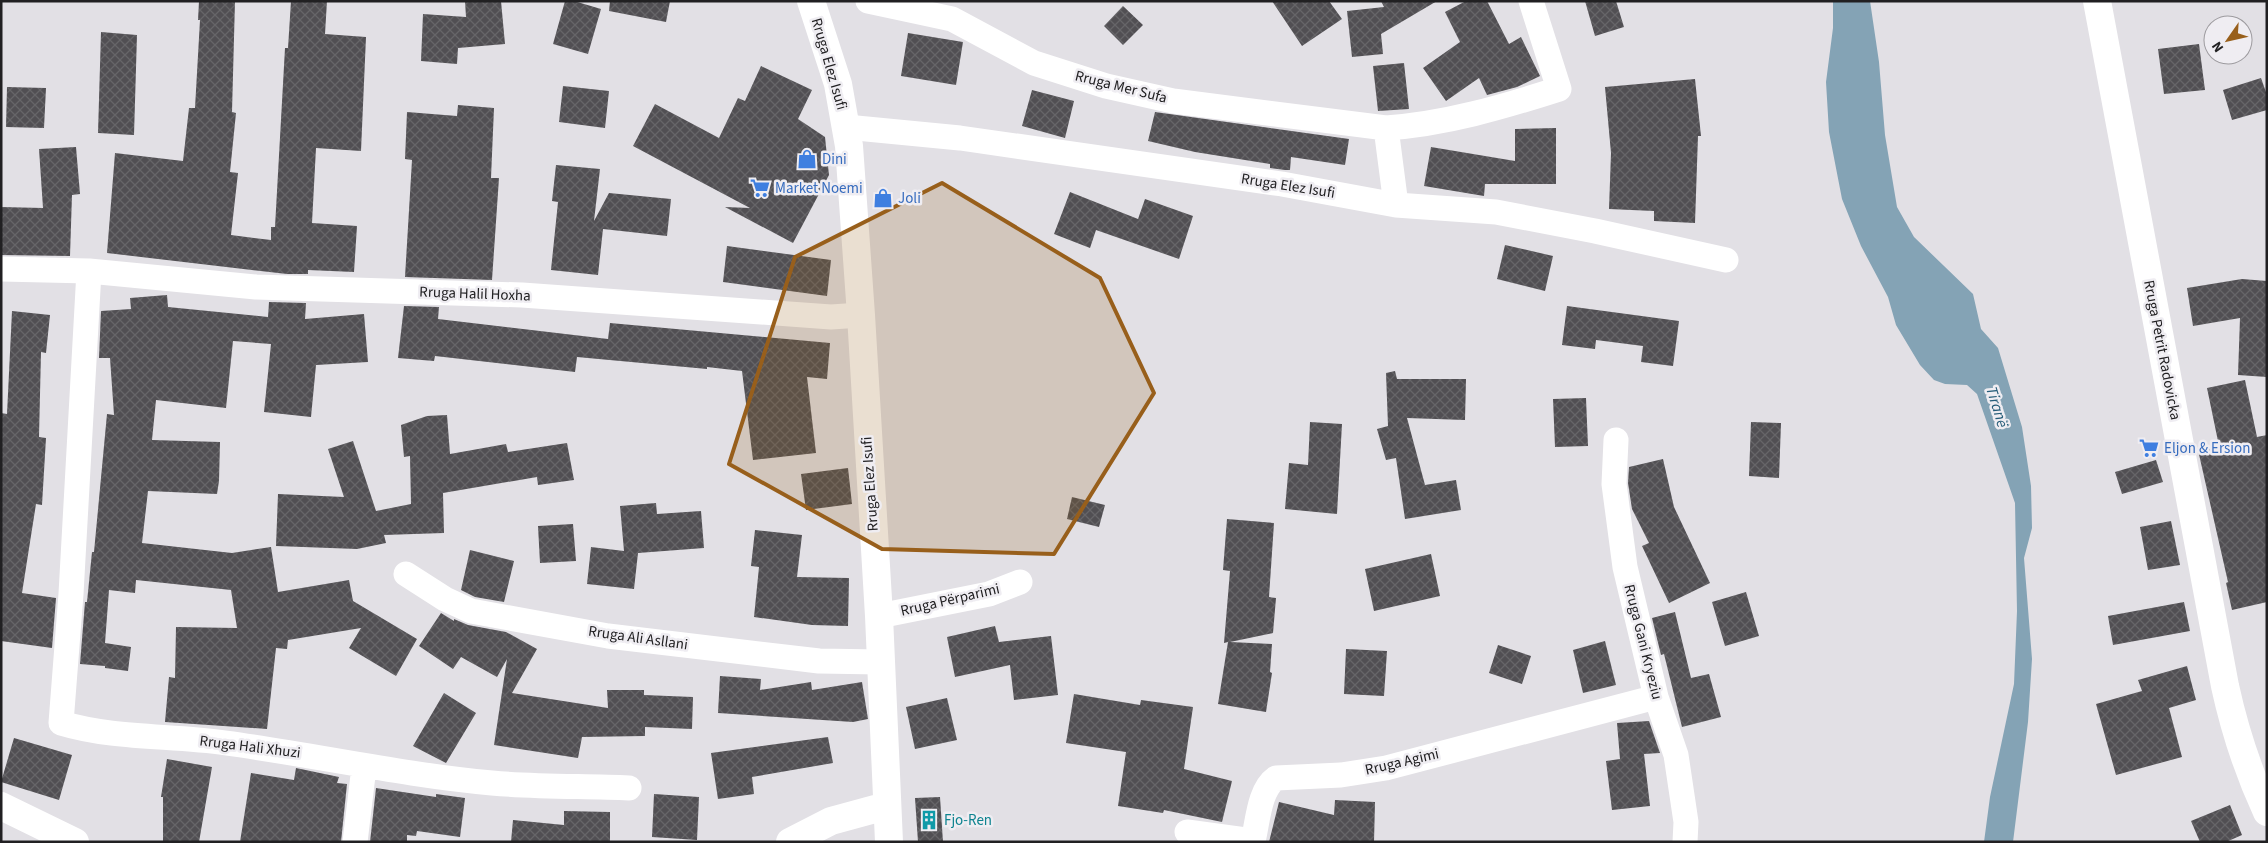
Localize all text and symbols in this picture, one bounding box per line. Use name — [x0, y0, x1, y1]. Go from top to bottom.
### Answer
north arrow — [2203, 15, 2253, 65]
street label: Rruga Elez Isufi — [806, 16, 852, 112]
text: N — [2207, 37, 2229, 56]
street label: Rruga Mer Sufa — [1073, 65, 1169, 109]
shop icon: Dini — [796, 148, 818, 170]
place label: Dini — [822, 149, 847, 170]
street label: Rruga Elez Isufi — [1240, 168, 1336, 204]
supermarket icon: Market Noemi — [749, 177, 771, 199]
place label: Market Noemi — [775, 178, 863, 199]
shop icon: Joli — [872, 187, 894, 209]
place label: Joli — [898, 188, 921, 209]
street label: Rruga Petrit Radovicka — [2138, 278, 2186, 422]
street label: Rruga Halil Hoxha — [419, 282, 531, 306]
water label: Tiranë — [1980, 384, 2014, 431]
street label: Rruga Elez Isufi — [856, 436, 884, 532]
supermarket icon: Eljon & Ersion — [2138, 437, 2160, 459]
place label: Eljon & Ersion — [2164, 438, 2250, 459]
street label: Rruga Përparimi — [898, 578, 1002, 622]
street label: Rruga Gani Kryeziu — [1618, 582, 1668, 702]
street label: Rruga Ali Asllani — [587, 621, 689, 655]
street label: Rruga Hali Xhuzi — [198, 730, 302, 764]
street label: Rruga Agimi — [1363, 743, 1441, 781]
building icon: Fjo-Ren — [918, 809, 940, 831]
place label: Fjo-Ren — [944, 810, 992, 831]

